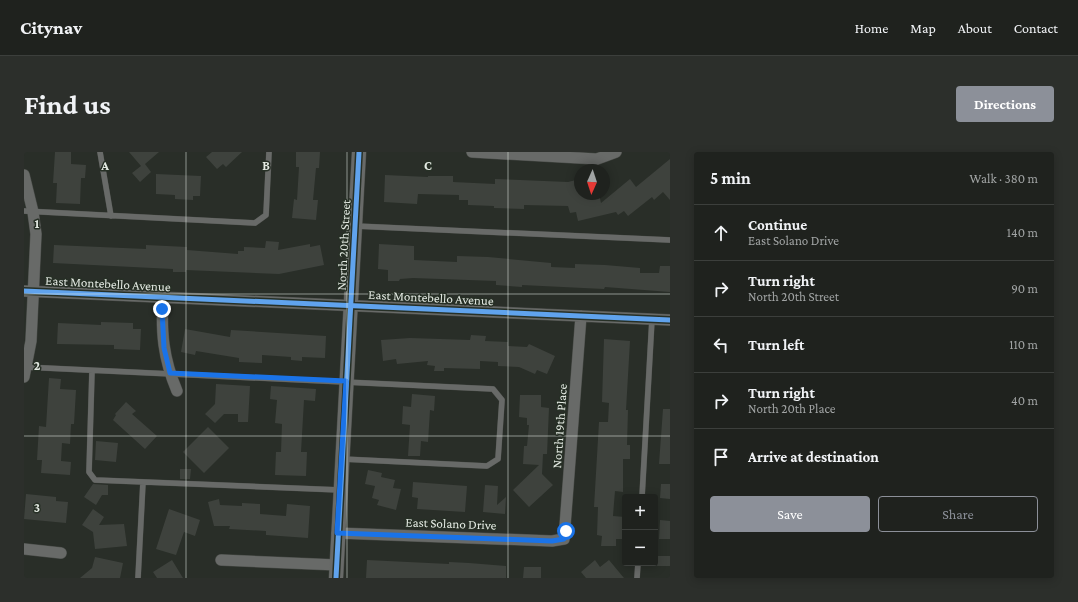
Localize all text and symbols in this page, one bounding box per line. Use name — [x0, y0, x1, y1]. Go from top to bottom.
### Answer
text: Citynav — [20, 17, 82, 38]
text: Home — [855, 20, 888, 36]
text: Map — [910, 20, 936, 36]
text: About — [958, 20, 992, 36]
text: Contact — [1014, 20, 1058, 36]
button: Directions — [956, 86, 1054, 122]
text: Find us — [24, 89, 111, 120]
text: A — [100, 158, 109, 173]
text: B — [262, 158, 270, 173]
text: C — [424, 158, 432, 173]
north arrow — [574, 164, 610, 200]
text: 5 min — [710, 169, 751, 188]
text: Walk · 380 m — [970, 171, 1038, 186]
street label: North 20th Street — [334, 199, 353, 291]
text: 1 — [35, 216, 40, 231]
text: Continue — [748, 217, 807, 233]
icon: ahead — [710, 222, 732, 244]
text: 140 m — [1007, 225, 1038, 240]
text: East Solano Drive — [748, 233, 839, 248]
street label: East Montebello Avenue — [45, 273, 171, 294]
text: Turn right — [748, 273, 815, 289]
icon: right — [710, 278, 732, 300]
text: 90 m — [1011, 281, 1038, 296]
street label: East Montebello Avenue — [368, 287, 494, 308]
text: North 20th Street — [748, 289, 839, 304]
route end — [153, 300, 171, 318]
icon: left — [710, 334, 732, 356]
text: Turn left — [748, 337, 804, 353]
text: 110 m — [1009, 337, 1038, 352]
text: 2 — [34, 358, 41, 373]
street label: North 19th Place — [549, 383, 570, 469]
text: Turn right — [748, 385, 815, 401]
icon: right — [710, 390, 732, 412]
text: 40 m — [1011, 393, 1038, 408]
text: North 20th Place — [748, 401, 836, 416]
icon: arrive — [710, 446, 732, 468]
text: Arrive at destination — [748, 449, 879, 465]
map controls — [622, 494, 658, 566]
button: + — [622, 494, 658, 530]
button: Save — [710, 496, 870, 532]
button: Share — [878, 496, 1038, 532]
text: 3 — [34, 500, 40, 515]
street label: East Solano Drive — [405, 514, 497, 533]
route start — [557, 522, 575, 540]
button: − — [622, 530, 658, 566]

